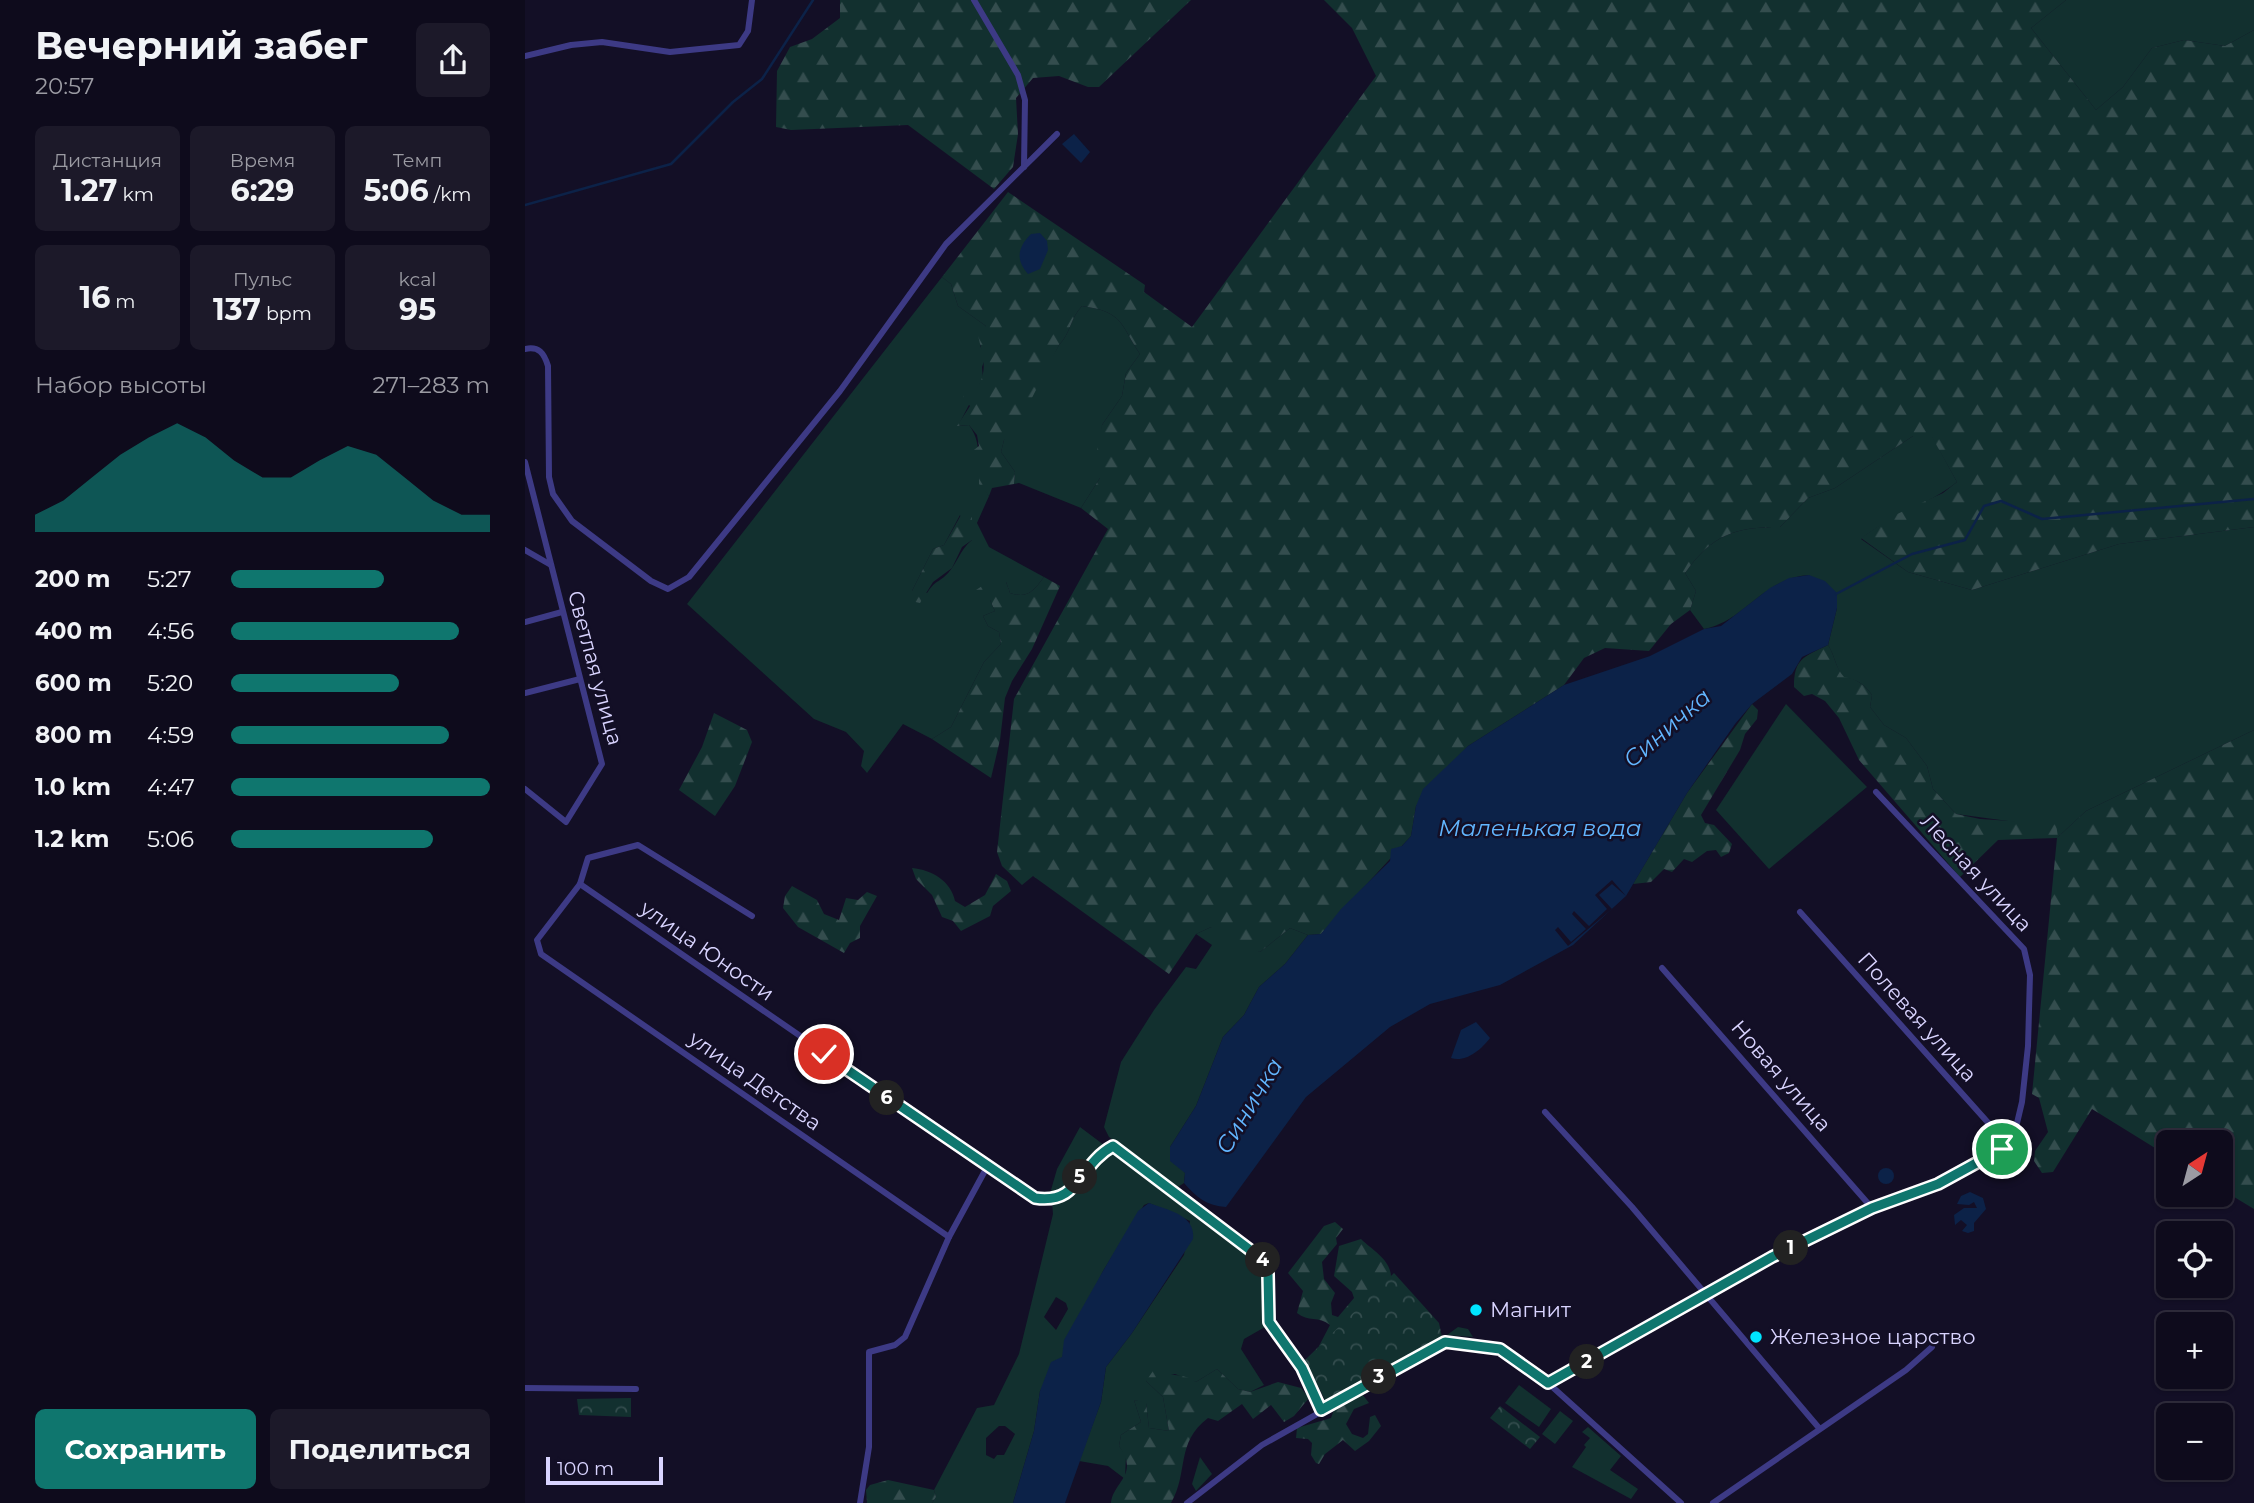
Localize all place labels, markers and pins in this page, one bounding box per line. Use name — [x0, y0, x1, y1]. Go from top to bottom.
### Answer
pin — [794, 1024, 854, 1084]
pin: 6 — [869, 1080, 905, 1116]
pin — [1972, 1119, 2032, 1179]
pin: 5 — [1063, 1160, 1097, 1194]
pin: 1 — [1773, 1230, 1809, 1266]
pin: 4 — [1245, 1242, 1281, 1278]
place label: Магнит — [1490, 1297, 1571, 1322]
marker: Магнит — [1468, 1302, 1484, 1318]
place label: Железное царство — [1770, 1324, 1976, 1349]
marker: Железное царство — [1748, 1329, 1764, 1345]
pin: 2 — [1569, 1344, 1605, 1380]
pin: 3 — [1361, 1360, 1397, 1394]

